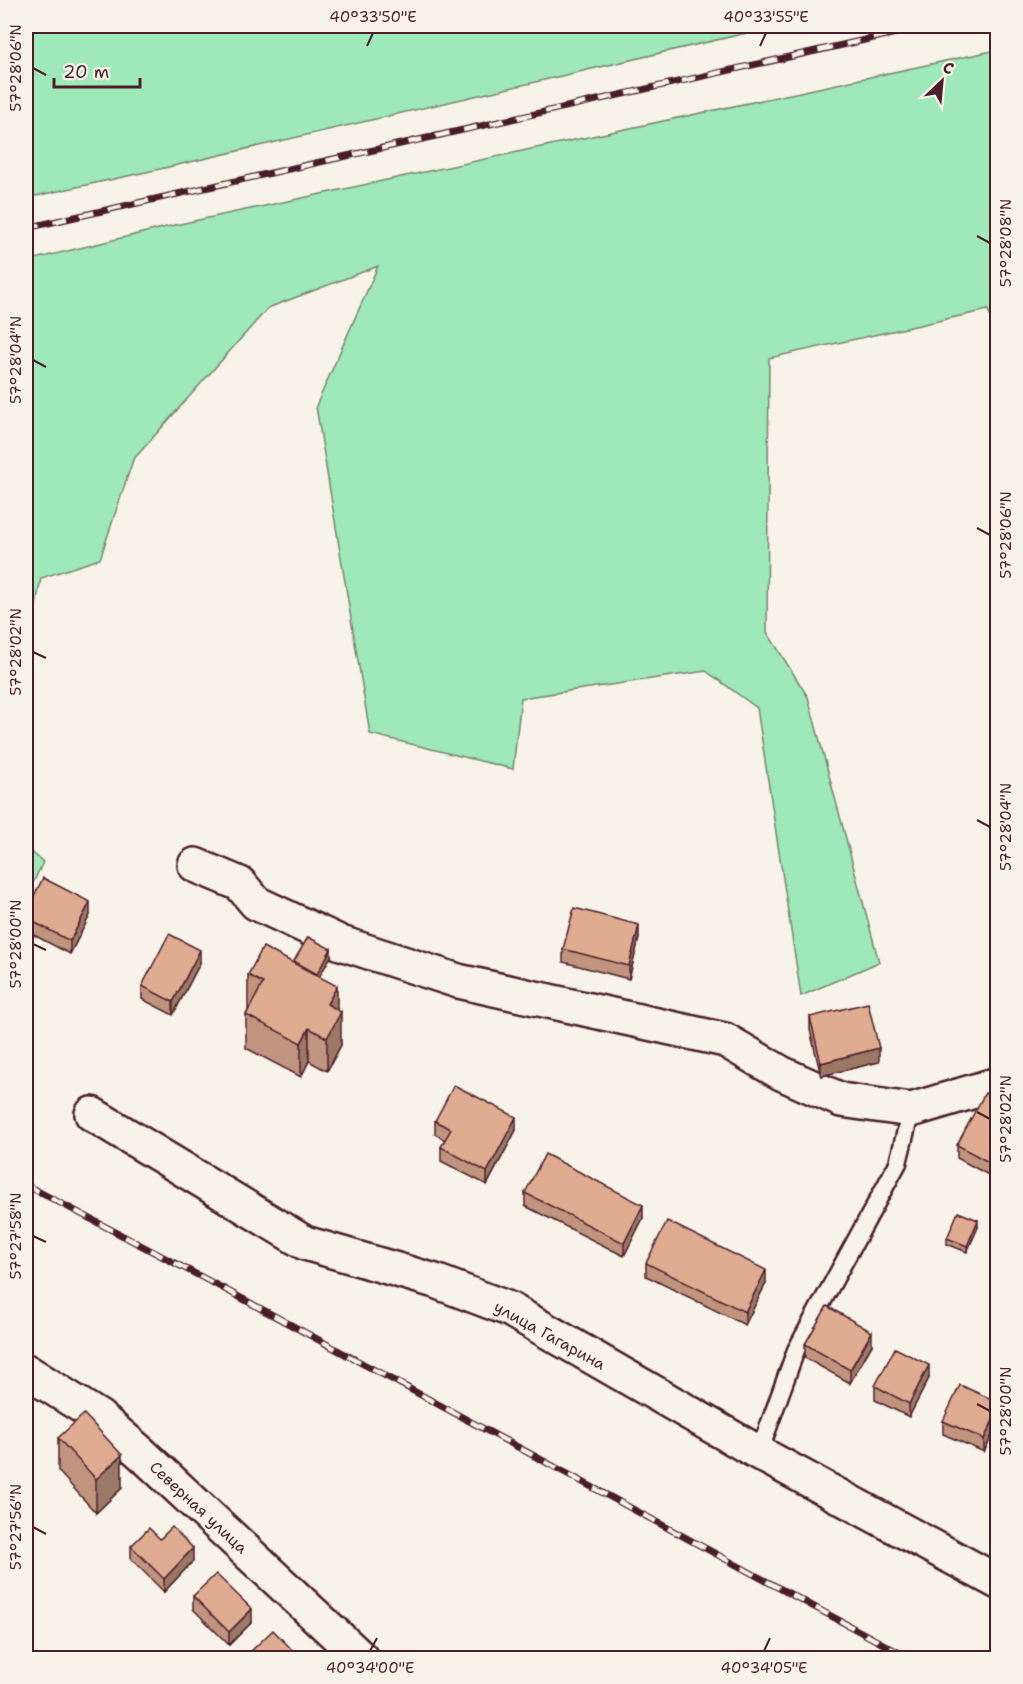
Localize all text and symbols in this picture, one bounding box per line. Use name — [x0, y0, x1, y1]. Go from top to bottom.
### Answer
text: 40°33'50"E — [329, 7, 417, 27]
text: 40°33'55"E — [723, 7, 809, 27]
text: 57°28'06"N — [6, 24, 26, 112]
scale bar — [54, 51, 140, 89]
north arrow — [912, 51, 972, 111]
text: С — [939, 56, 958, 80]
text: 20 m — [63, 60, 109, 84]
text: 57°28'08"N — [996, 199, 1016, 287]
text: 57°28'04"N — [6, 316, 26, 404]
text: 57°28'06"N — [996, 491, 1016, 579]
text: 57°28'02"N — [6, 608, 26, 696]
text: 57°28'04"N — [996, 783, 1016, 871]
text: 57°28'00"N — [6, 900, 26, 988]
text: 57°28'02"N — [996, 1075, 1016, 1163]
text: 57°27'58"N — [6, 1193, 26, 1279]
street label: улица Гагарина — [490, 1296, 609, 1375]
text: 57°28'00"N — [996, 1367, 1016, 1455]
street label: Северная улица — [145, 1456, 252, 1558]
text: 57°27'56"N — [6, 1484, 26, 1570]
text: 40°34'00"E — [326, 1658, 414, 1678]
text: 40°34'05"E — [721, 1658, 808, 1678]

